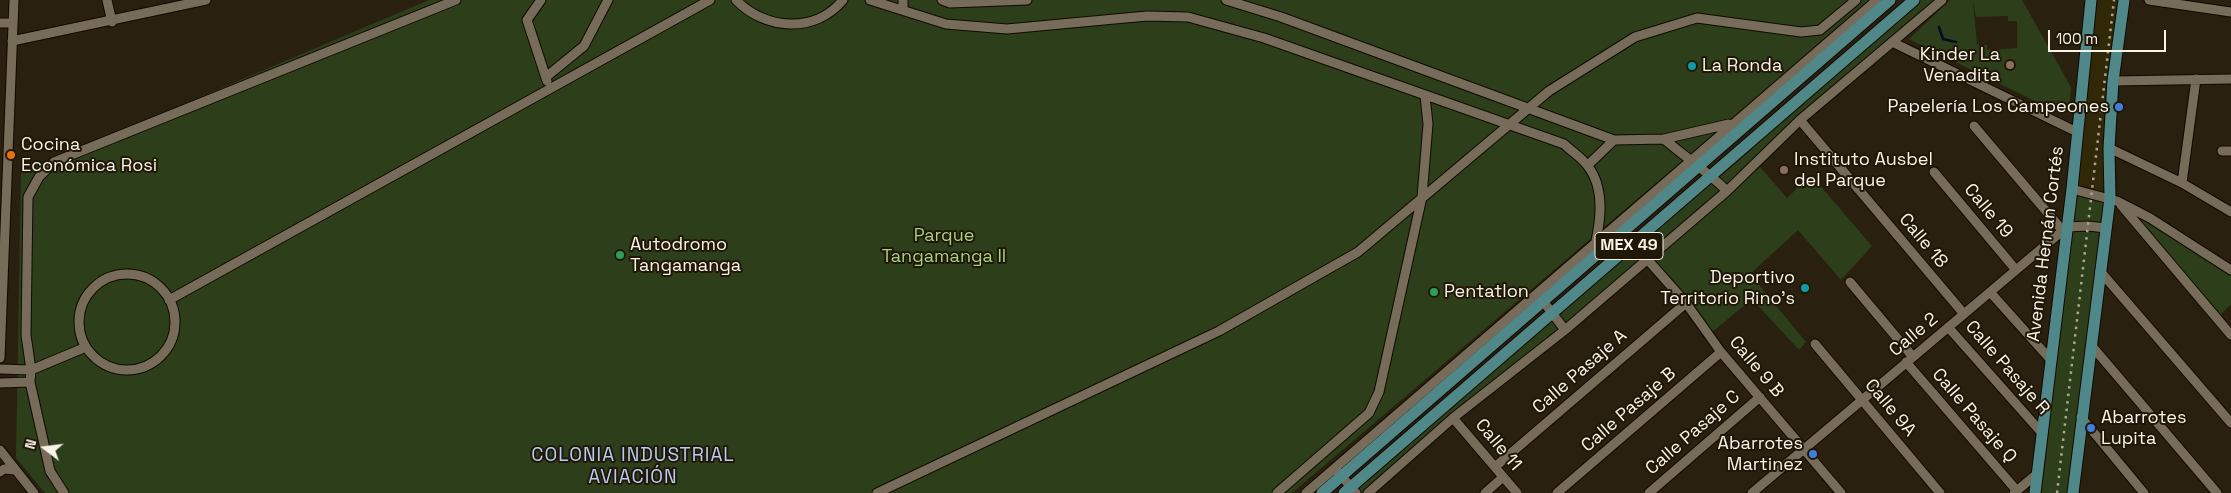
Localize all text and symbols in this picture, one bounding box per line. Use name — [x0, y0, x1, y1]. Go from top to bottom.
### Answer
scale bar — [2051, 20, 2168, 52]
text: 100 m — [2056, 29, 2098, 48]
place label: Kinder La Venadita — [1920, 44, 2000, 86]
place label: La Ronda — [1702, 55, 1782, 77]
marker: Kinder La Venadita — [2004, 59, 2016, 71]
marker: La Ronda — [1686, 60, 1698, 72]
place label: Papelería Los Campeones — [1888, 96, 2109, 118]
marker: Papelería Los Campeones — [2113, 101, 2125, 113]
place label: Cocina Económica Rosi — [21, 134, 157, 176]
street label: Avenida Hernán Cortés — [2023, 145, 2069, 343]
marker: Cocina Económica Rosi — [5, 149, 17, 161]
place label: Instituto Ausbel del Parque — [1794, 149, 1933, 192]
marker: Instituto Ausbel del Parque — [1778, 164, 1790, 176]
street label: Calle 19 — [1959, 179, 2017, 243]
street label: Calle 18 — [1894, 209, 1952, 273]
park label: Parque Tangamanga II — [882, 225, 1006, 268]
road number: MEX 49 — [1595, 232, 1663, 260]
place label: Autodromo Tangamanga — [630, 234, 741, 276]
marker: Autodromo Tangamanga — [614, 249, 626, 261]
place label: Deportivo Territorio Rino's — [1660, 267, 1795, 310]
place label: Pentatlon — [1444, 281, 1529, 303]
marker: Deportivo Territorio Rino's — [1799, 282, 1811, 294]
marker: Pentatlon — [1428, 286, 1440, 298]
street label: Calle 2 — [1885, 308, 1943, 362]
street label: Calle Pasaje R — [1960, 316, 2054, 420]
street label: Calle Pasaje A — [1528, 325, 1632, 419]
street label: Calle 9 B — [1724, 332, 1788, 402]
street label: Calle Pasaje B — [1577, 363, 1681, 457]
street label: Calle Pasaje Q — [1927, 364, 2021, 468]
street label: Calle 9A — [1860, 375, 1920, 441]
street label: Calle Pasaje C — [1641, 386, 1745, 480]
place label: Abarrotes Lupita — [2101, 407, 2186, 449]
street label: Calle 11 — [1470, 415, 1526, 475]
marker: Abarrotes Lupita — [2085, 422, 2097, 434]
north arrow — [20, 423, 70, 473]
place label: Abarrotes Martinez — [1718, 433, 1803, 476]
text: N — [21, 437, 40, 451]
district label: COLONIA INDUSTRIAL AVIACIÓN — [529, 445, 737, 489]
marker: Abarrotes Martinez — [1807, 448, 1819, 460]

